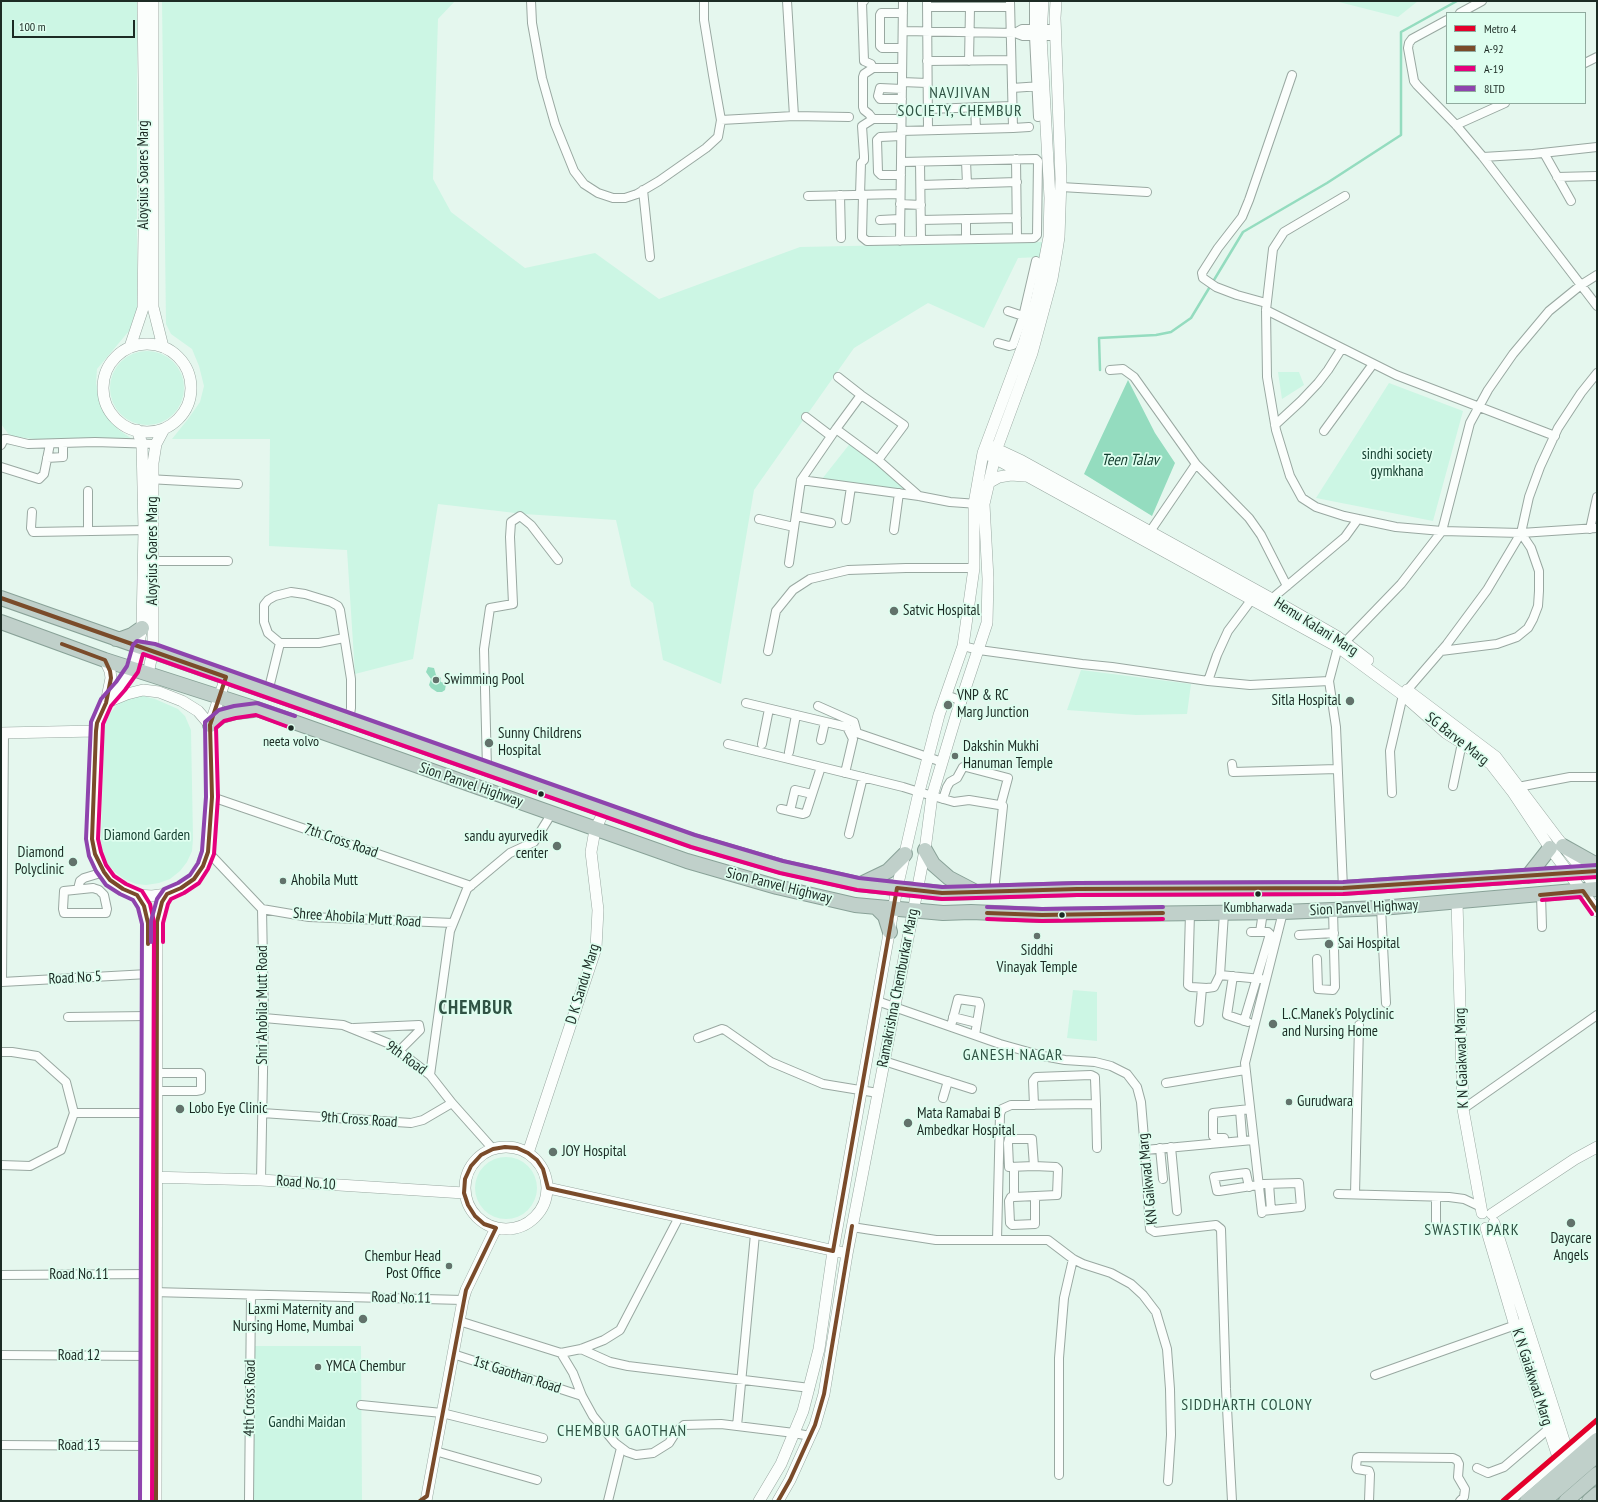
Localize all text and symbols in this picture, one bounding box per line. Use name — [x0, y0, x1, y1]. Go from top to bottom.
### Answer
scale bar — [14, 12, 137, 38]
legend — [1446, 12, 1586, 104]
text: 100 m — [19, 19, 46, 34]
text: Metro 4 — [1484, 21, 1516, 36]
text: A-92 — [1484, 41, 1504, 56]
text: A-19 — [1484, 61, 1504, 76]
text: 8LTD — [1484, 81, 1505, 96]
district label: NAVJIVAN SOCIETY, CHEMBUR — [897, 83, 1023, 121]
street label: Aloysius Soares Marg — [135, 120, 153, 230]
park label: sindhi society gymkhana — [1362, 446, 1432, 481]
water label: Teen Talav — [1101, 450, 1159, 470]
street label: Aloysius Soares Marg — [144, 496, 162, 606]
street label: Hemu Kalani Marg — [1271, 594, 1361, 660]
place label: Satvic Hospital — [903, 602, 980, 620]
marker: Satvic Hospital — [888, 605, 900, 617]
place label: Swimming Pool — [444, 671, 524, 689]
marker: Swimming Pool — [431, 675, 441, 685]
place label: VNP & RC Marg Junction — [957, 687, 1029, 722]
place label: Sitla Hospital — [1272, 692, 1341, 710]
marker: Sitla Hospital — [1344, 695, 1356, 707]
marker: VNP & RC Marg Junction — [942, 699, 954, 711]
street label: SG Barve Marg — [1422, 709, 1492, 769]
marker: neeta volvo — [286, 723, 296, 733]
place label: Sunny Childrens Hospital — [498, 725, 582, 760]
place label: neeta volvo — [263, 734, 319, 750]
marker: Sunny Childrens Hospital — [483, 737, 495, 749]
place label: Dakshin Mukhi Hanuman Temple — [963, 738, 1053, 773]
marker: Dakshin Mukhi Hanuman Temple — [950, 751, 960, 761]
street label: Sion Panvel Highway — [417, 759, 525, 811]
unlabelled marker — [536, 789, 546, 799]
street label: 7th Cross Road — [302, 820, 380, 862]
park label: Diamond Garden — [104, 827, 190, 845]
place label: sandu ayurvedik center — [464, 828, 548, 863]
marker: sandu ayurvedik center — [551, 840, 563, 852]
place label: Diamond Polyclinic — [15, 844, 64, 879]
marker: Diamond Polyclinic — [67, 856, 79, 868]
street label: Sion Panvel Highway — [724, 864, 834, 908]
place label: Ahobila Mutt — [291, 872, 358, 890]
marker: Ahobila Mutt — [278, 876, 288, 886]
marker: Kumbharwada — [1253, 889, 1263, 899]
street label: Sion Panvel Highway — [1309, 896, 1419, 920]
place label: Kumbharwada — [1224, 900, 1292, 916]
street label: Shree Ahobila Mutt Road — [292, 905, 422, 931]
street label: Ramakrishna Chemburkar Marg — [874, 907, 922, 1069]
unlabelled marker — [1057, 910, 1067, 920]
marker: Siddhi Vinayak Temple — [1032, 931, 1042, 941]
place label: Sai Hospital — [1338, 935, 1400, 953]
marker: Sai Hospital — [1323, 938, 1335, 950]
street label: D K Sandu Marg — [562, 942, 604, 1026]
place label: Siddhi Vinayak Temple — [997, 942, 1077, 977]
street label: Shri Ahobila Mutt Road — [254, 945, 272, 1065]
street label: Road No 5 — [48, 968, 102, 988]
district label: CHEMBUR — [438, 998, 514, 1020]
place label: L.C.Manek's Polyclinic and Nursing Home — [1282, 1006, 1394, 1041]
street label: K N Gaiakwad Marg — [1451, 1007, 1473, 1109]
marker: L.C.Manek's Polyclinic and Nursing Home — [1267, 1018, 1279, 1030]
street label: 9th Road — [382, 1037, 430, 1079]
district label: GANESH NAGAR — [963, 1045, 1063, 1065]
place label: Gurudwara — [1297, 1093, 1353, 1111]
marker: Gurudwara — [1284, 1097, 1294, 1107]
place label: Lobo Eye Clinic — [189, 1100, 267, 1118]
marker: Lobo Eye Clinic — [174, 1103, 186, 1115]
place label: Mata Ramabai B Ambedkar Hospital — [917, 1105, 1015, 1140]
street label: 9th Cross Road — [320, 1108, 398, 1132]
marker: Mata Ramabai B Ambedkar Hospital — [902, 1117, 914, 1129]
street label: KN Gaikwad Marg — [1134, 1132, 1162, 1226]
place label: JOY Hospital — [562, 1143, 626, 1161]
marker: JOY Hospital — [547, 1146, 559, 1158]
street label: Road No.10 — [276, 1172, 336, 1194]
marker: Daycare Angels — [1565, 1217, 1577, 1229]
district label: SWASTIK PARK — [1424, 1220, 1520, 1240]
place label: Daycare Angels — [1550, 1230, 1592, 1265]
place label: Chembur Head Post Office — [365, 1248, 441, 1283]
marker: Chembur Head Post Office — [444, 1261, 454, 1271]
street label: Road No.11 — [49, 1266, 109, 1284]
street label: Road No.11 — [371, 1288, 431, 1308]
place label: Laxmi Maternity and Nursing Home, Mumbai — [233, 1301, 354, 1336]
marker: Laxmi Maternity and Nursing Home, Mumbai — [357, 1313, 369, 1325]
street label: K N Gaiakwad Marg — [1508, 1326, 1556, 1428]
street label: Road 12 — [58, 1347, 100, 1365]
street label: 1st Gaothan Road — [471, 1352, 563, 1398]
place label: YMCA Chembur — [326, 1358, 406, 1376]
street label: 4th Cross Road — [240, 1359, 260, 1437]
marker: YMCA Chembur — [313, 1362, 323, 1372]
district label: SIDDHARTH COLONY — [1181, 1395, 1313, 1415]
park label: Gandhi Maidan — [268, 1414, 346, 1432]
district label: CHEMBUR GAOTHAN — [557, 1421, 687, 1441]
street label: Road 13 — [58, 1437, 100, 1455]

